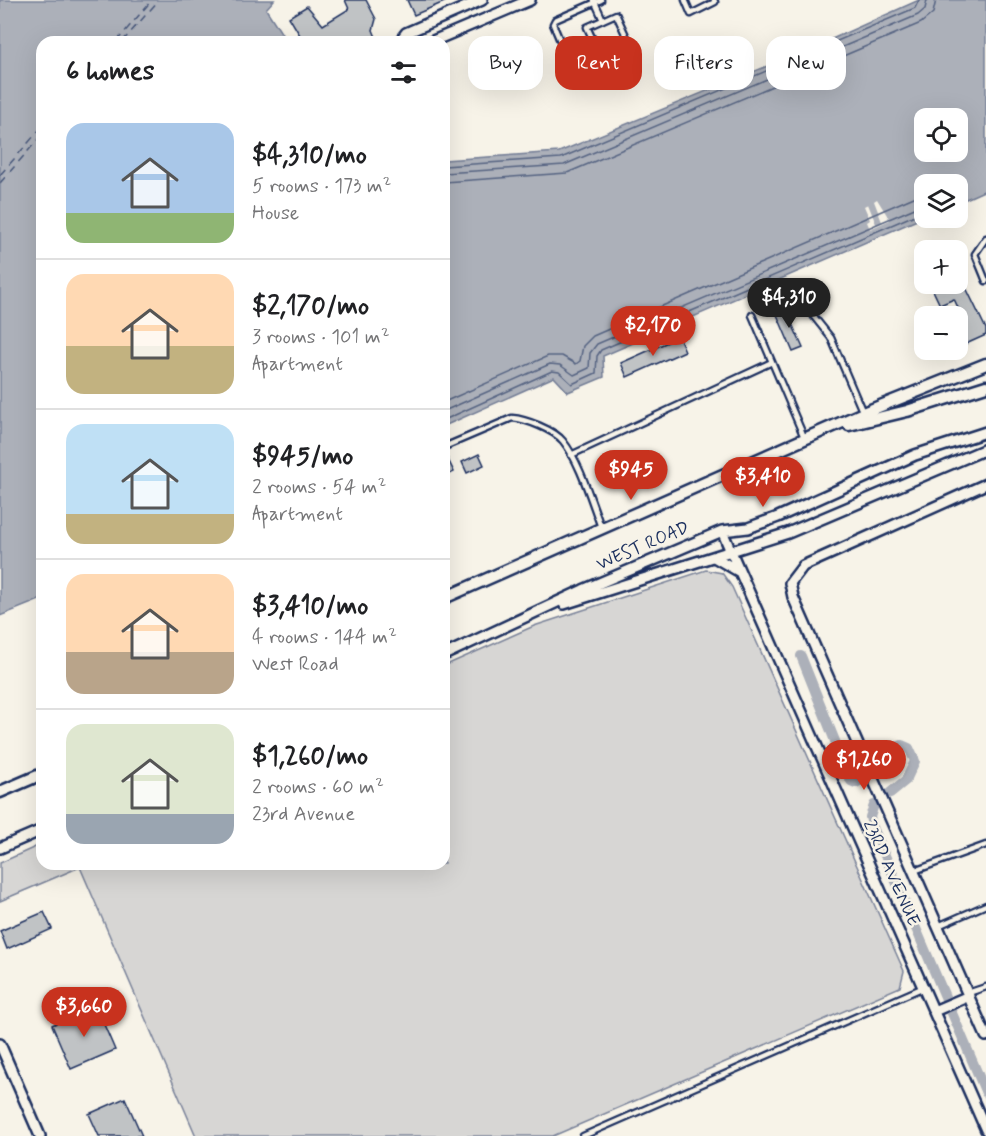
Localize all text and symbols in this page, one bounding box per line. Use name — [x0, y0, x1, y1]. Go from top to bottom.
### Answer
chip: Buy — [468, 36, 543, 90]
chip: Rent — [555, 36, 642, 90]
chip: Filters — [654, 36, 754, 90]
chip: New — [766, 36, 846, 90]
text: 6 homes — [66, 55, 154, 89]
icon: filters — [387, 56, 420, 89]
map controls — [914, 108, 968, 360]
button: locate — [914, 108, 968, 162]
text: $4,310/mo — [252, 139, 367, 173]
icon: home — [114, 147, 186, 219]
text: 5 rooms · 173 m² — [252, 173, 391, 200]
button: layers — [914, 174, 968, 228]
text: House — [252, 200, 299, 227]
button: + — [914, 240, 968, 294]
pin: $4,310 — [740, 278, 838, 329]
text: $4,310 — [761, 284, 817, 311]
text: $2,170/mo — [252, 290, 369, 324]
icon: home — [114, 298, 186, 370]
pin: $2,170 — [604, 306, 702, 357]
button: − — [914, 306, 968, 360]
text: $2,170 — [625, 312, 681, 339]
text: 3 rooms · 101 m² — [252, 324, 390, 351]
text: Apartment — [252, 351, 343, 378]
text: $945/mo — [252, 440, 353, 474]
icon: home — [114, 448, 186, 520]
pin: $945 — [595, 450, 667, 501]
text: $945 — [609, 456, 653, 483]
pin: $3,410 — [714, 457, 812, 508]
text: $3,410 — [735, 463, 791, 490]
text: 2 rooms · 54 m² — [252, 474, 386, 501]
text: Apartment — [252, 501, 343, 528]
street label: WEST ROAD — [593, 516, 693, 576]
text: $3,410/mo — [252, 590, 368, 624]
icon: home — [114, 598, 186, 670]
text: 4 rooms · 144 m² — [252, 624, 397, 651]
text: West Road — [252, 651, 338, 678]
text: $1,260/mo — [252, 740, 368, 774]
pin: $1,260 — [815, 740, 913, 791]
text: $1,260 — [836, 746, 892, 773]
icon: home — [114, 748, 186, 820]
text: 2 rooms · 60 m² — [252, 774, 384, 801]
text: 23rd Avenue — [252, 801, 355, 828]
street label: 23RD AVENUE — [857, 816, 925, 930]
pin: $3,660 — [35, 987, 133, 1038]
text: $3,660 — [56, 993, 112, 1020]

